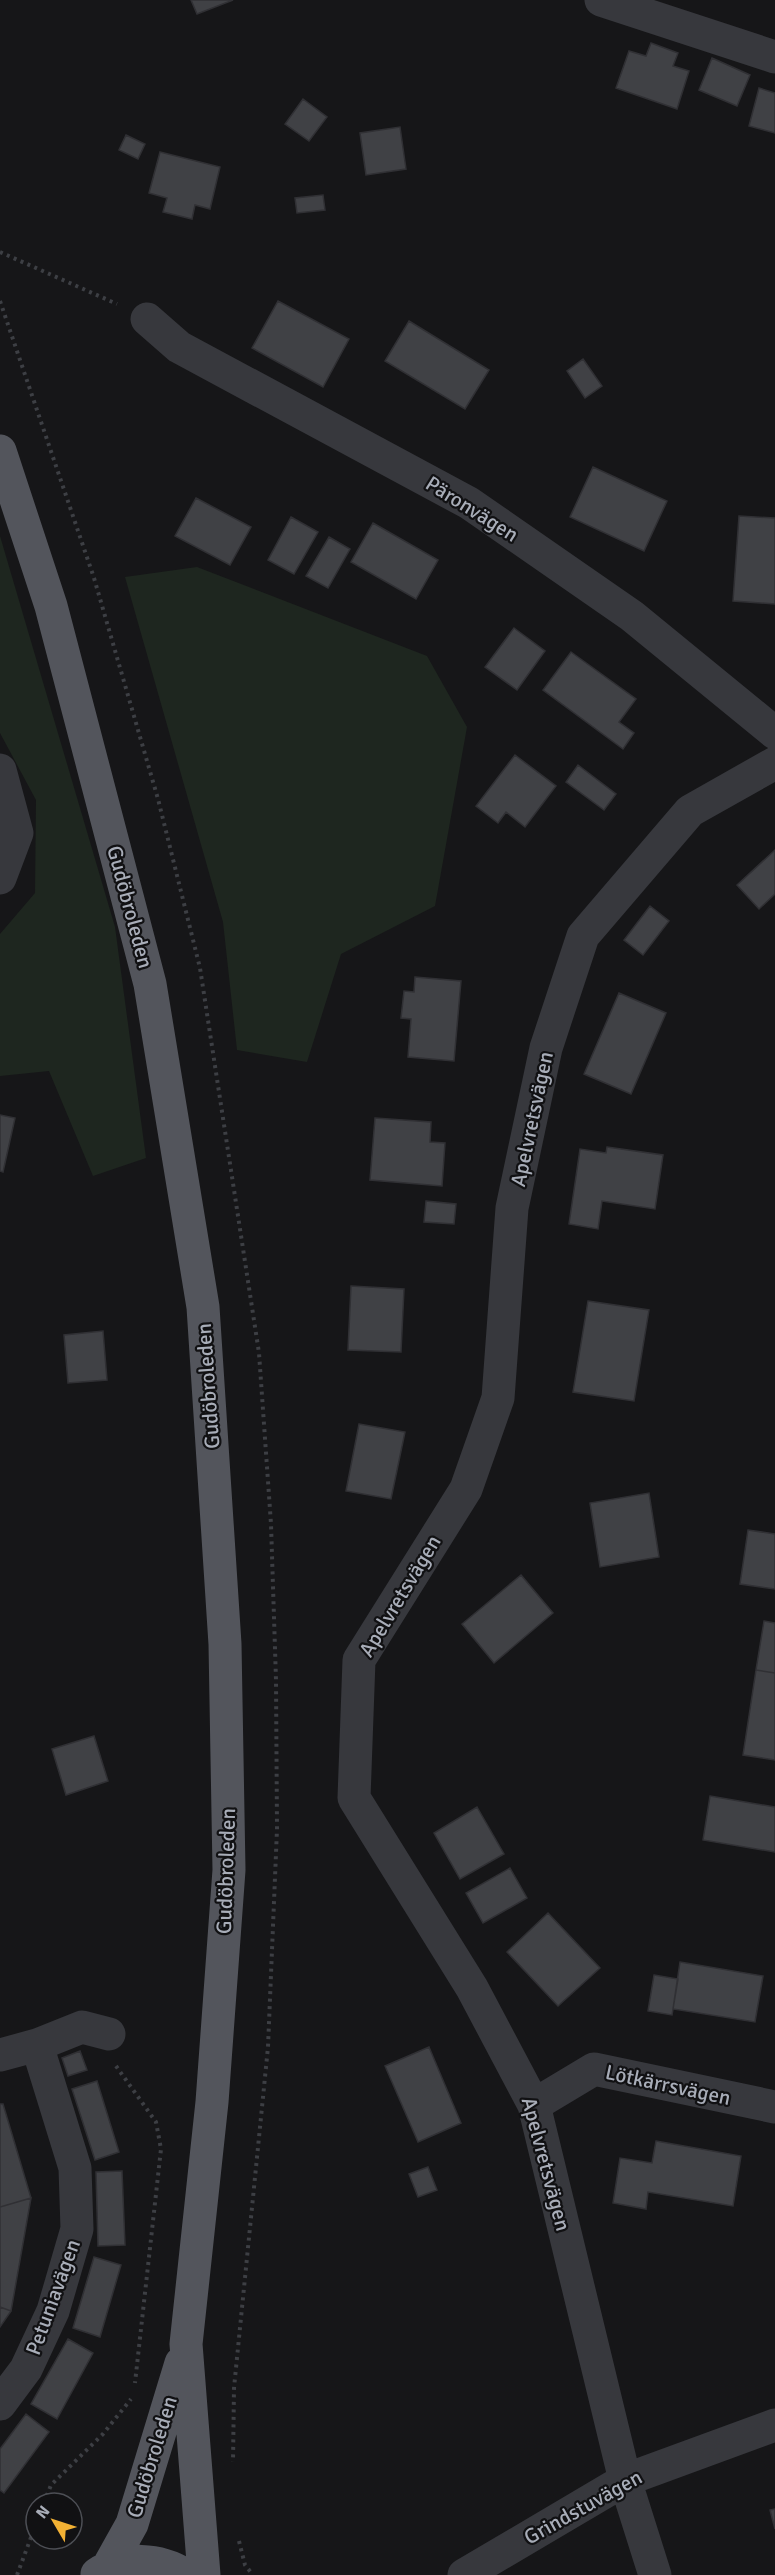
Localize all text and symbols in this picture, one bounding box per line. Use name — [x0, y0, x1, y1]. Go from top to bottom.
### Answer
street label: Päronvägen — [421, 470, 523, 548]
street label: Gudöbroleden — [101, 843, 159, 971]
street label: Apelvretsvägen — [505, 1049, 559, 1189]
street label: Gudöbroleden — [191, 1322, 225, 1450]
street label: Apelvretsvägen — [353, 1530, 447, 1662]
street label: Gudöbroleden — [211, 1808, 241, 1934]
street label: Lötkärrsvägen — [603, 2059, 733, 2111]
street label: Apelvretsvägen — [516, 2094, 576, 2234]
street label: Petuniavägen — [20, 2236, 86, 2358]
street label: Gudöbroleden — [121, 2393, 183, 2521]
street label: Grindstuvägen — [519, 2464, 647, 2550]
north arrow — [24, 2491, 84, 2551]
text: N — [32, 2502, 54, 2523]

